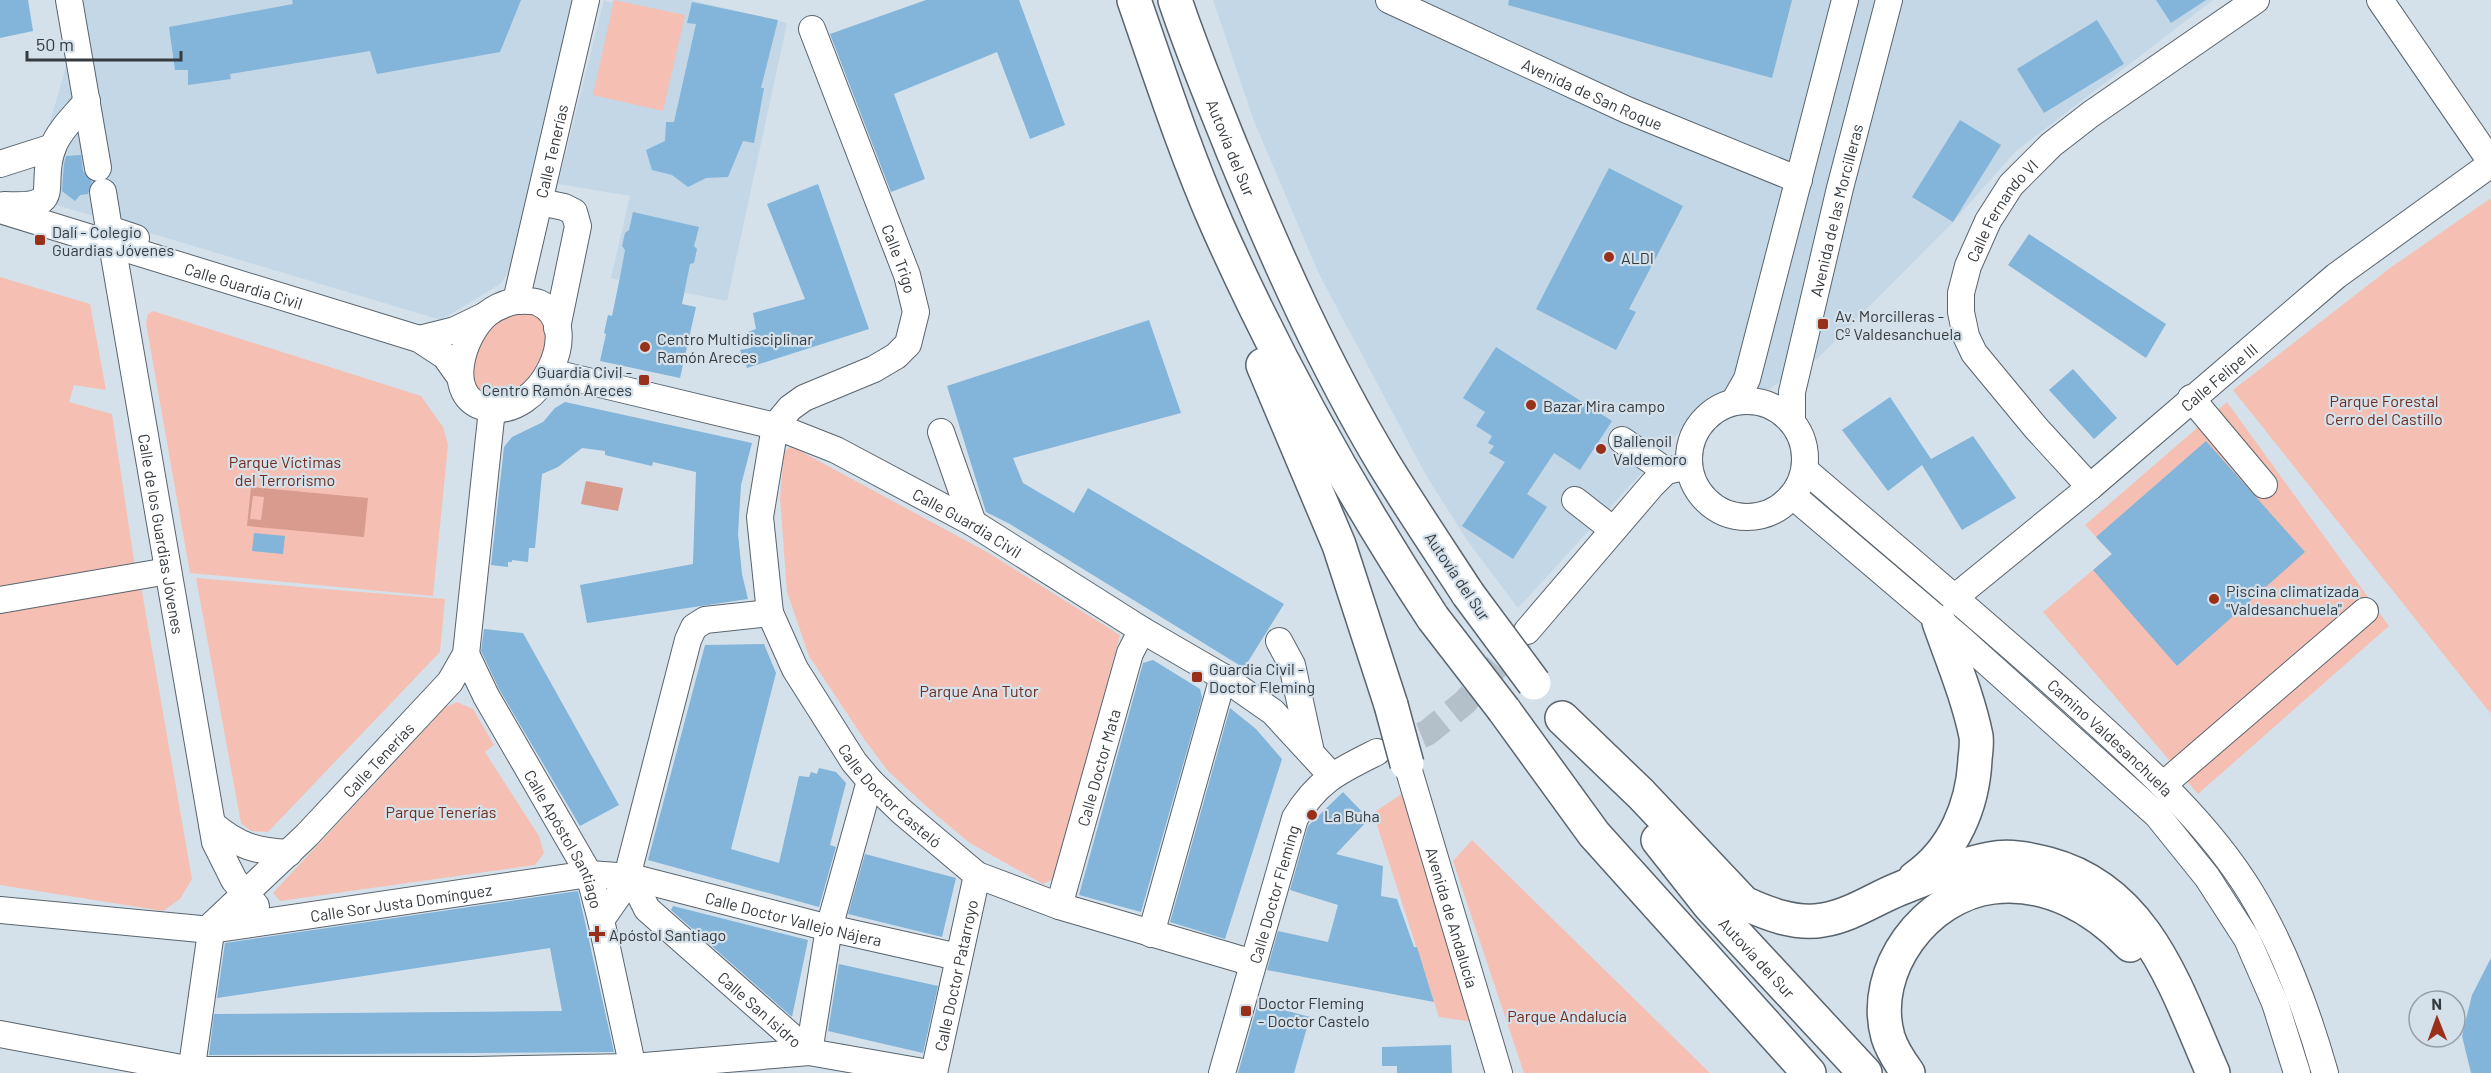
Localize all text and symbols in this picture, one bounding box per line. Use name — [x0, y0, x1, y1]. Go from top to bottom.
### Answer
scale bar — [27, 24, 182, 62]
text: 50 m — [36, 33, 74, 55]
street label: Avenida de San Roque — [1519, 53, 1666, 133]
street label: Autovía del Sur — [1203, 96, 1260, 199]
street label: Calle Tenerías — [531, 102, 571, 200]
street label: Avenida de las Morcilleras — [1805, 122, 1866, 298]
street label: Calle Fernando VI — [1962, 155, 2041, 265]
street label: Calle Trigo — [879, 221, 921, 295]
place label: Dalí - Colegio Guardias Jóvenes — [52, 222, 174, 259]
marker: Dalí - Colegio Guardias Jóvenes — [33, 233, 47, 247]
place label: ALDI — [1621, 248, 1654, 267]
marker: ALDI — [1602, 250, 1616, 264]
street label: Calle Guardia Civil — [182, 258, 305, 312]
place label: Av. Morcilleras - Cº Valdesanchuela — [1835, 306, 1961, 343]
marker: Av. Morcilleras - Cº Valdesanchuela — [1816, 317, 1830, 331]
place label: Centro Multidisciplinar Ramón Areces — [657, 329, 813, 366]
street label: Calle Felipe III — [2177, 339, 2261, 415]
marker: Centro Multidisciplinar Ramón Areces — [638, 340, 652, 354]
place label: Guardia Civil - Centro Ramón Areces — [482, 362, 632, 399]
marker: Guardia Civil - Centro Ramón Areces — [637, 373, 651, 387]
park label: Parque Forestal Cerro del Castillo — [2325, 391, 2443, 428]
place label: Bazar Mira campo — [1543, 396, 1665, 415]
marker: Bazar Mira campo — [1524, 398, 1538, 412]
place label: Ballenoil Valdemoro — [1613, 431, 1687, 468]
street label: Calle de los Guardias Jóvenes — [135, 432, 188, 635]
marker: Ballenoil Valdemoro — [1594, 442, 1608, 456]
park label: Parque Víctimas del Terrorismo — [229, 452, 341, 489]
street label: Calle Guardia Civil — [910, 483, 1026, 561]
street label: Autovía del Sur — [1421, 528, 1495, 624]
place label: Piscina climatizada "Valdesanchuela" — [2226, 581, 2359, 618]
marker: Piscina climatizada "Valdesanchuela" — [2207, 592, 2221, 606]
place label: Guardia Civil - Doctor Fleming — [1209, 659, 1315, 696]
marker: Guardia Civil - Doctor Fleming — [1190, 670, 1204, 684]
street label: Camino Valdesanchuela — [2044, 674, 2177, 799]
park label: Parque Ana Tutor — [919, 681, 1039, 700]
street label: Calle Doctor Mata — [1072, 707, 1123, 828]
street label: Calle Tenerías — [338, 718, 417, 801]
street label: Calle Doctor Casteló — [835, 740, 946, 851]
street label: Calle Apóstol Santiago — [521, 766, 607, 910]
park label: Parque Tenerías — [385, 802, 497, 821]
place label: La Buha — [1324, 806, 1380, 825]
marker: La Buha — [1305, 808, 1319, 822]
street label: Calle Doctor Fleming — [1244, 823, 1302, 966]
street label: Avenida de Andalucía — [1423, 845, 1483, 990]
street label: Calle Sor Justa Domínguez — [309, 879, 493, 925]
street label: Calle Doctor Vallejo Nájera — [703, 887, 884, 949]
street label: Calle Doctor Patarroyo — [930, 898, 981, 1053]
street label: Autovía del Sur — [1716, 913, 1800, 1001]
place label: Apóstol Santiago — [609, 925, 726, 944]
marker: Apóstol Santiago — [590, 927, 604, 941]
street label: Calle San Isidro — [714, 967, 806, 1051]
north arrow — [2407, 989, 2467, 1049]
place label: Doctor Fleming - Doctor Castelo — [1258, 993, 1370, 1030]
text: N — [2431, 994, 2442, 1013]
marker: Doctor Fleming - Doctor Castelo — [1239, 1004, 1253, 1018]
park label: Parque Andalucía — [1507, 1006, 1627, 1025]

